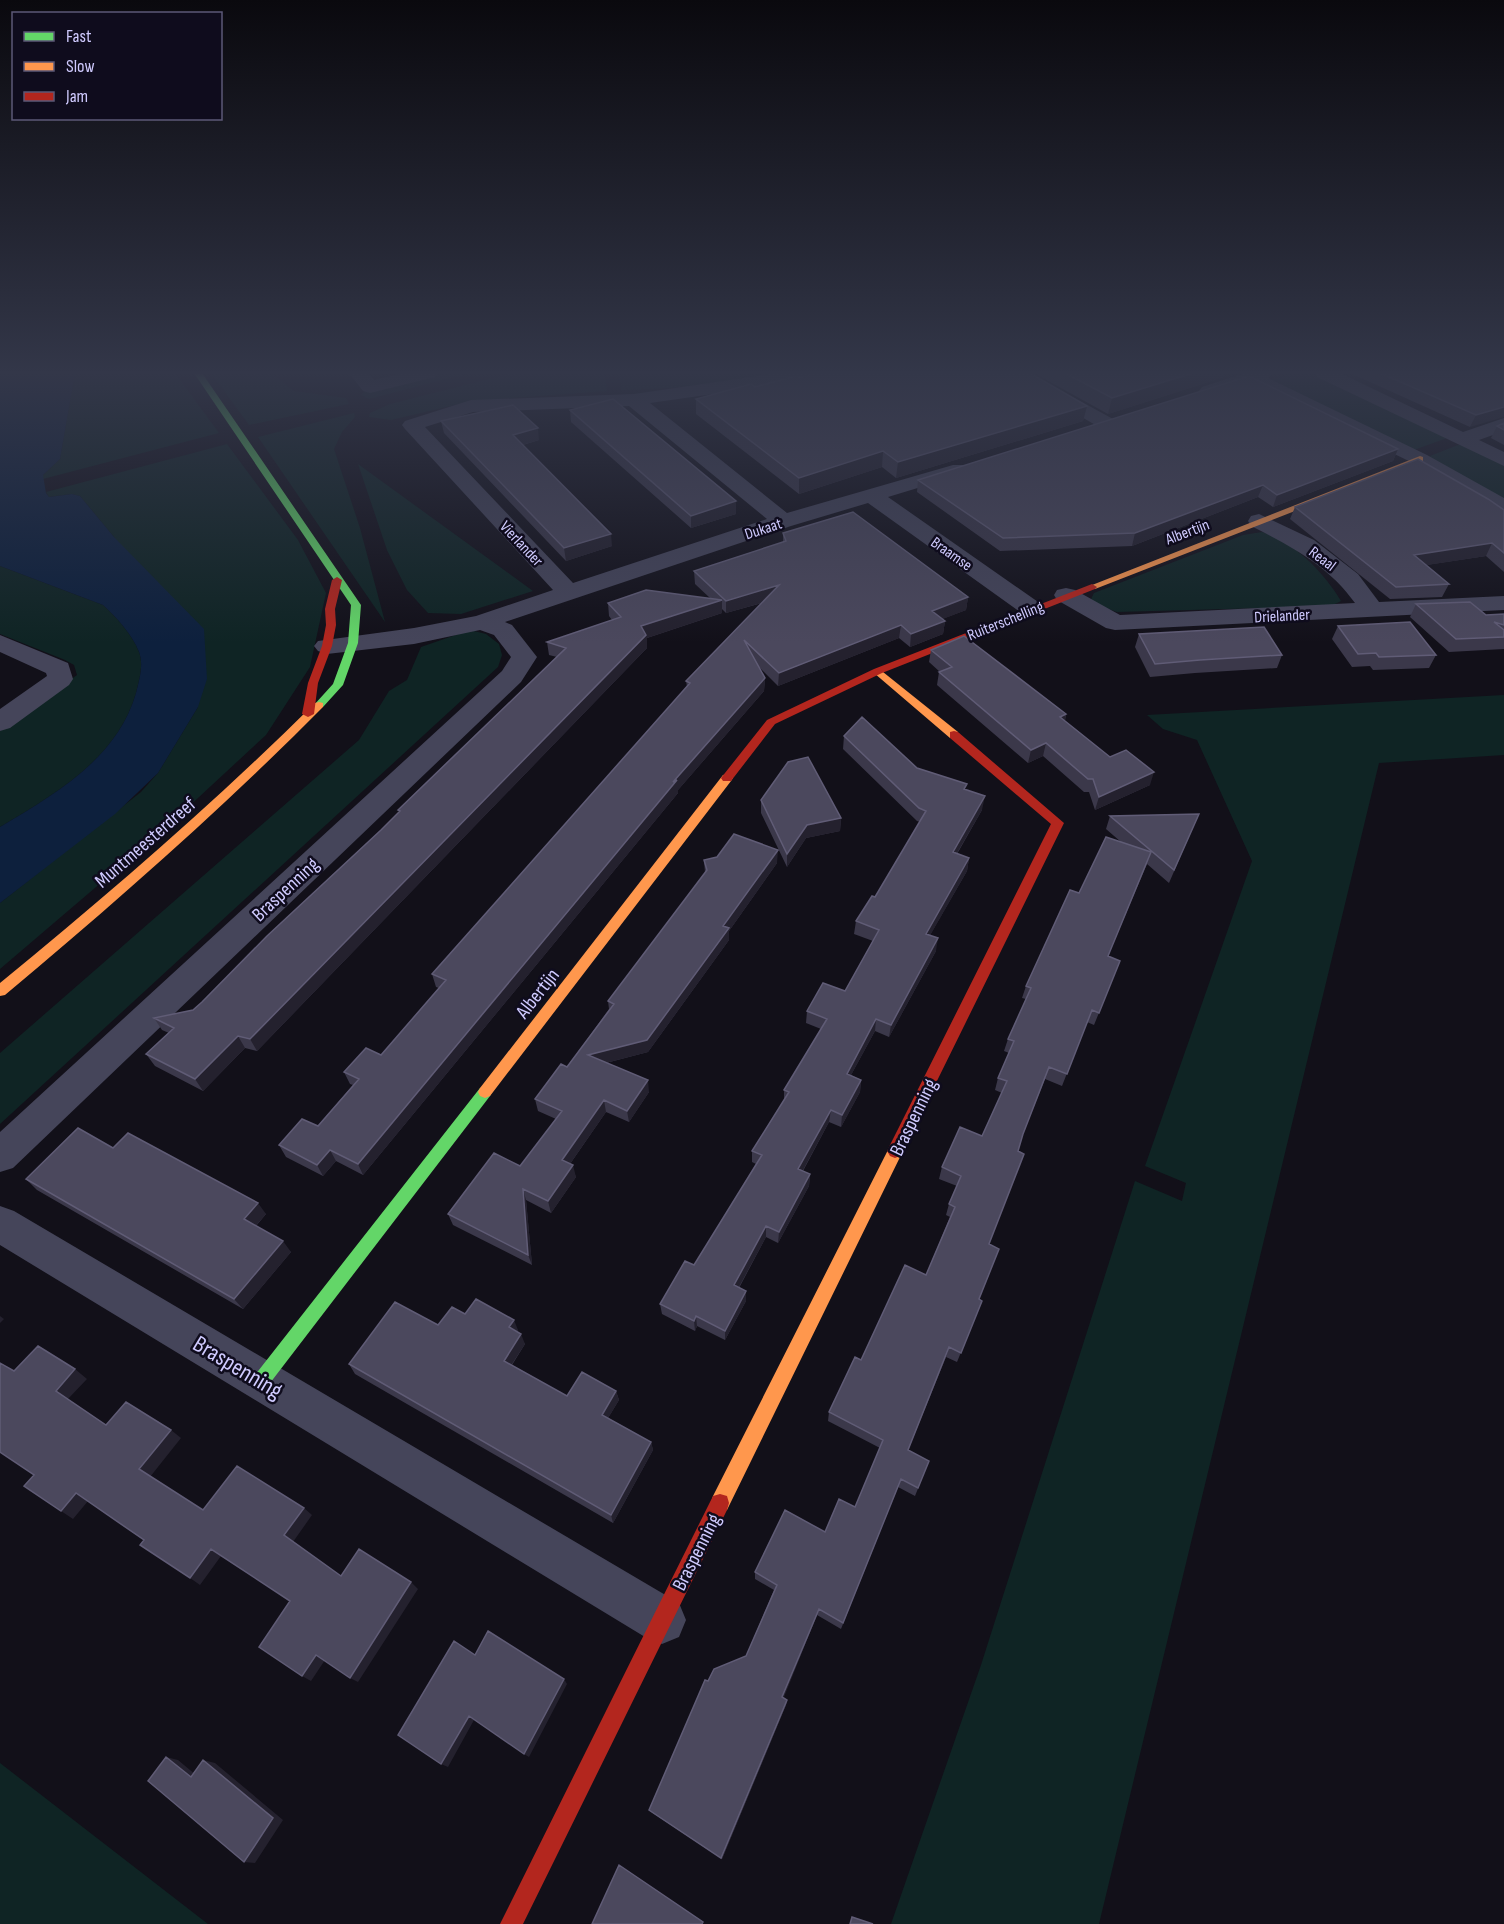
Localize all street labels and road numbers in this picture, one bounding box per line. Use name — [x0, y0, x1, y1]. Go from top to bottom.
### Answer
street label: Dukaat — [743, 515, 785, 544]
street label: Albertijn — [1162, 515, 1212, 550]
street label: Vierlander — [495, 517, 547, 571]
street label: Braamse — [927, 533, 976, 575]
street label: Reaal — [1305, 543, 1339, 576]
street label: Ruiterschelling — [965, 598, 1046, 645]
street label: Drielander — [1254, 606, 1311, 627]
street label: Muntmeesterdreef — [90, 792, 201, 893]
street label: Braspenning — [247, 853, 324, 927]
street label: Albertijn — [510, 964, 565, 1024]
street label: Braspenning — [885, 1075, 943, 1160]
street label: Braspenning — [188, 1329, 288, 1405]
street label: Braspenning — [667, 1510, 726, 1595]

